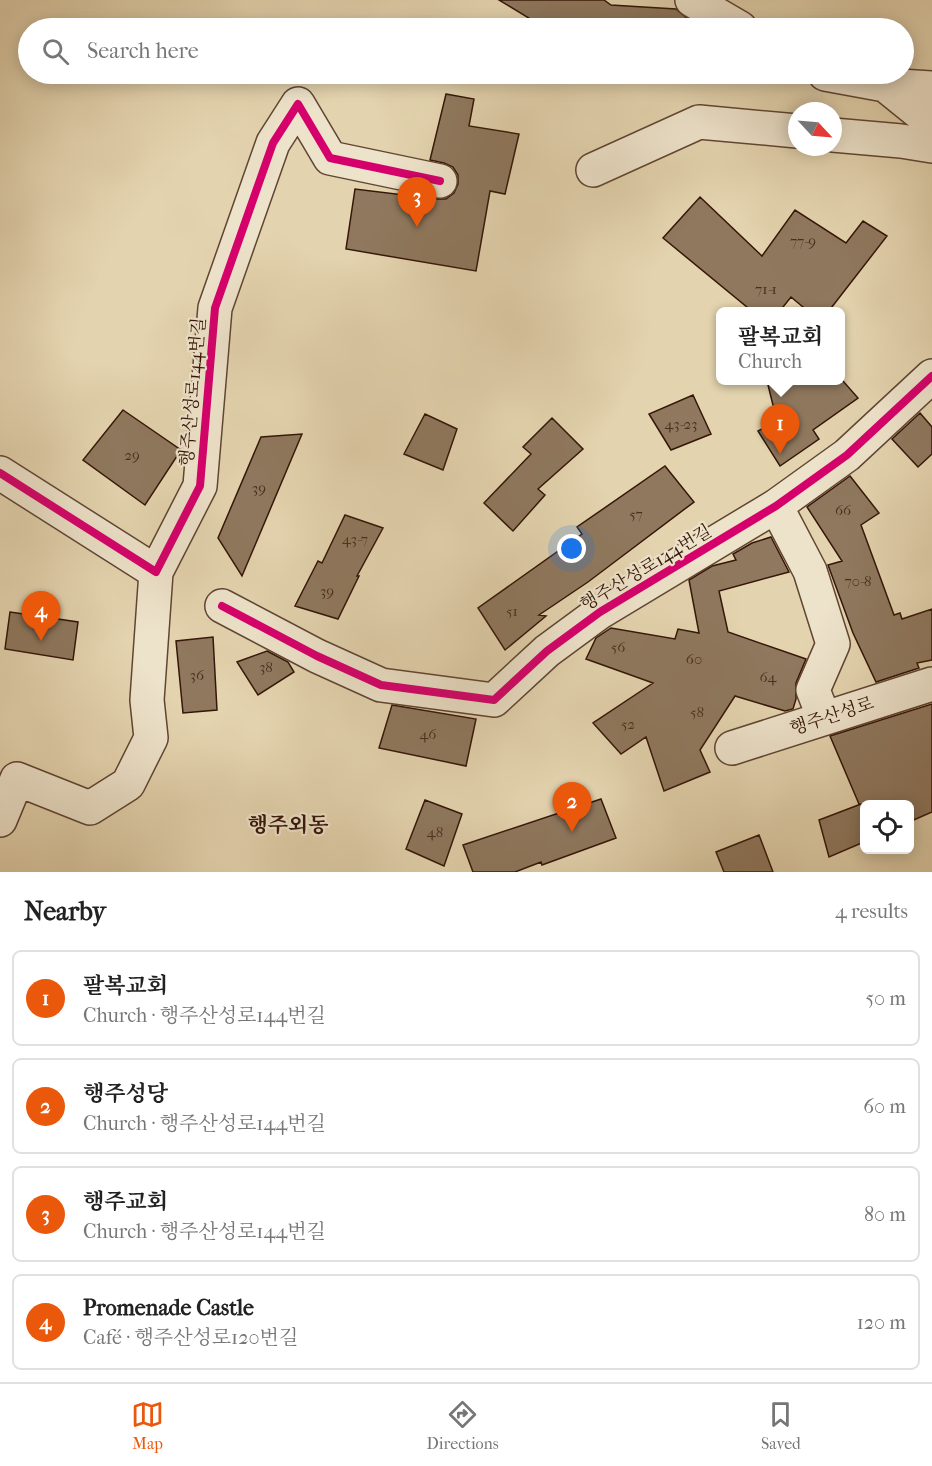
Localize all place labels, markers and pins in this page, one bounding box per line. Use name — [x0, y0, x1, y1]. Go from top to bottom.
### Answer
pin: 3 — [398, 178, 436, 227]
pin: 1 — [760, 404, 800, 454]
pin: 4 — [22, 592, 60, 641]
pin: 2 — [552, 782, 592, 832]

